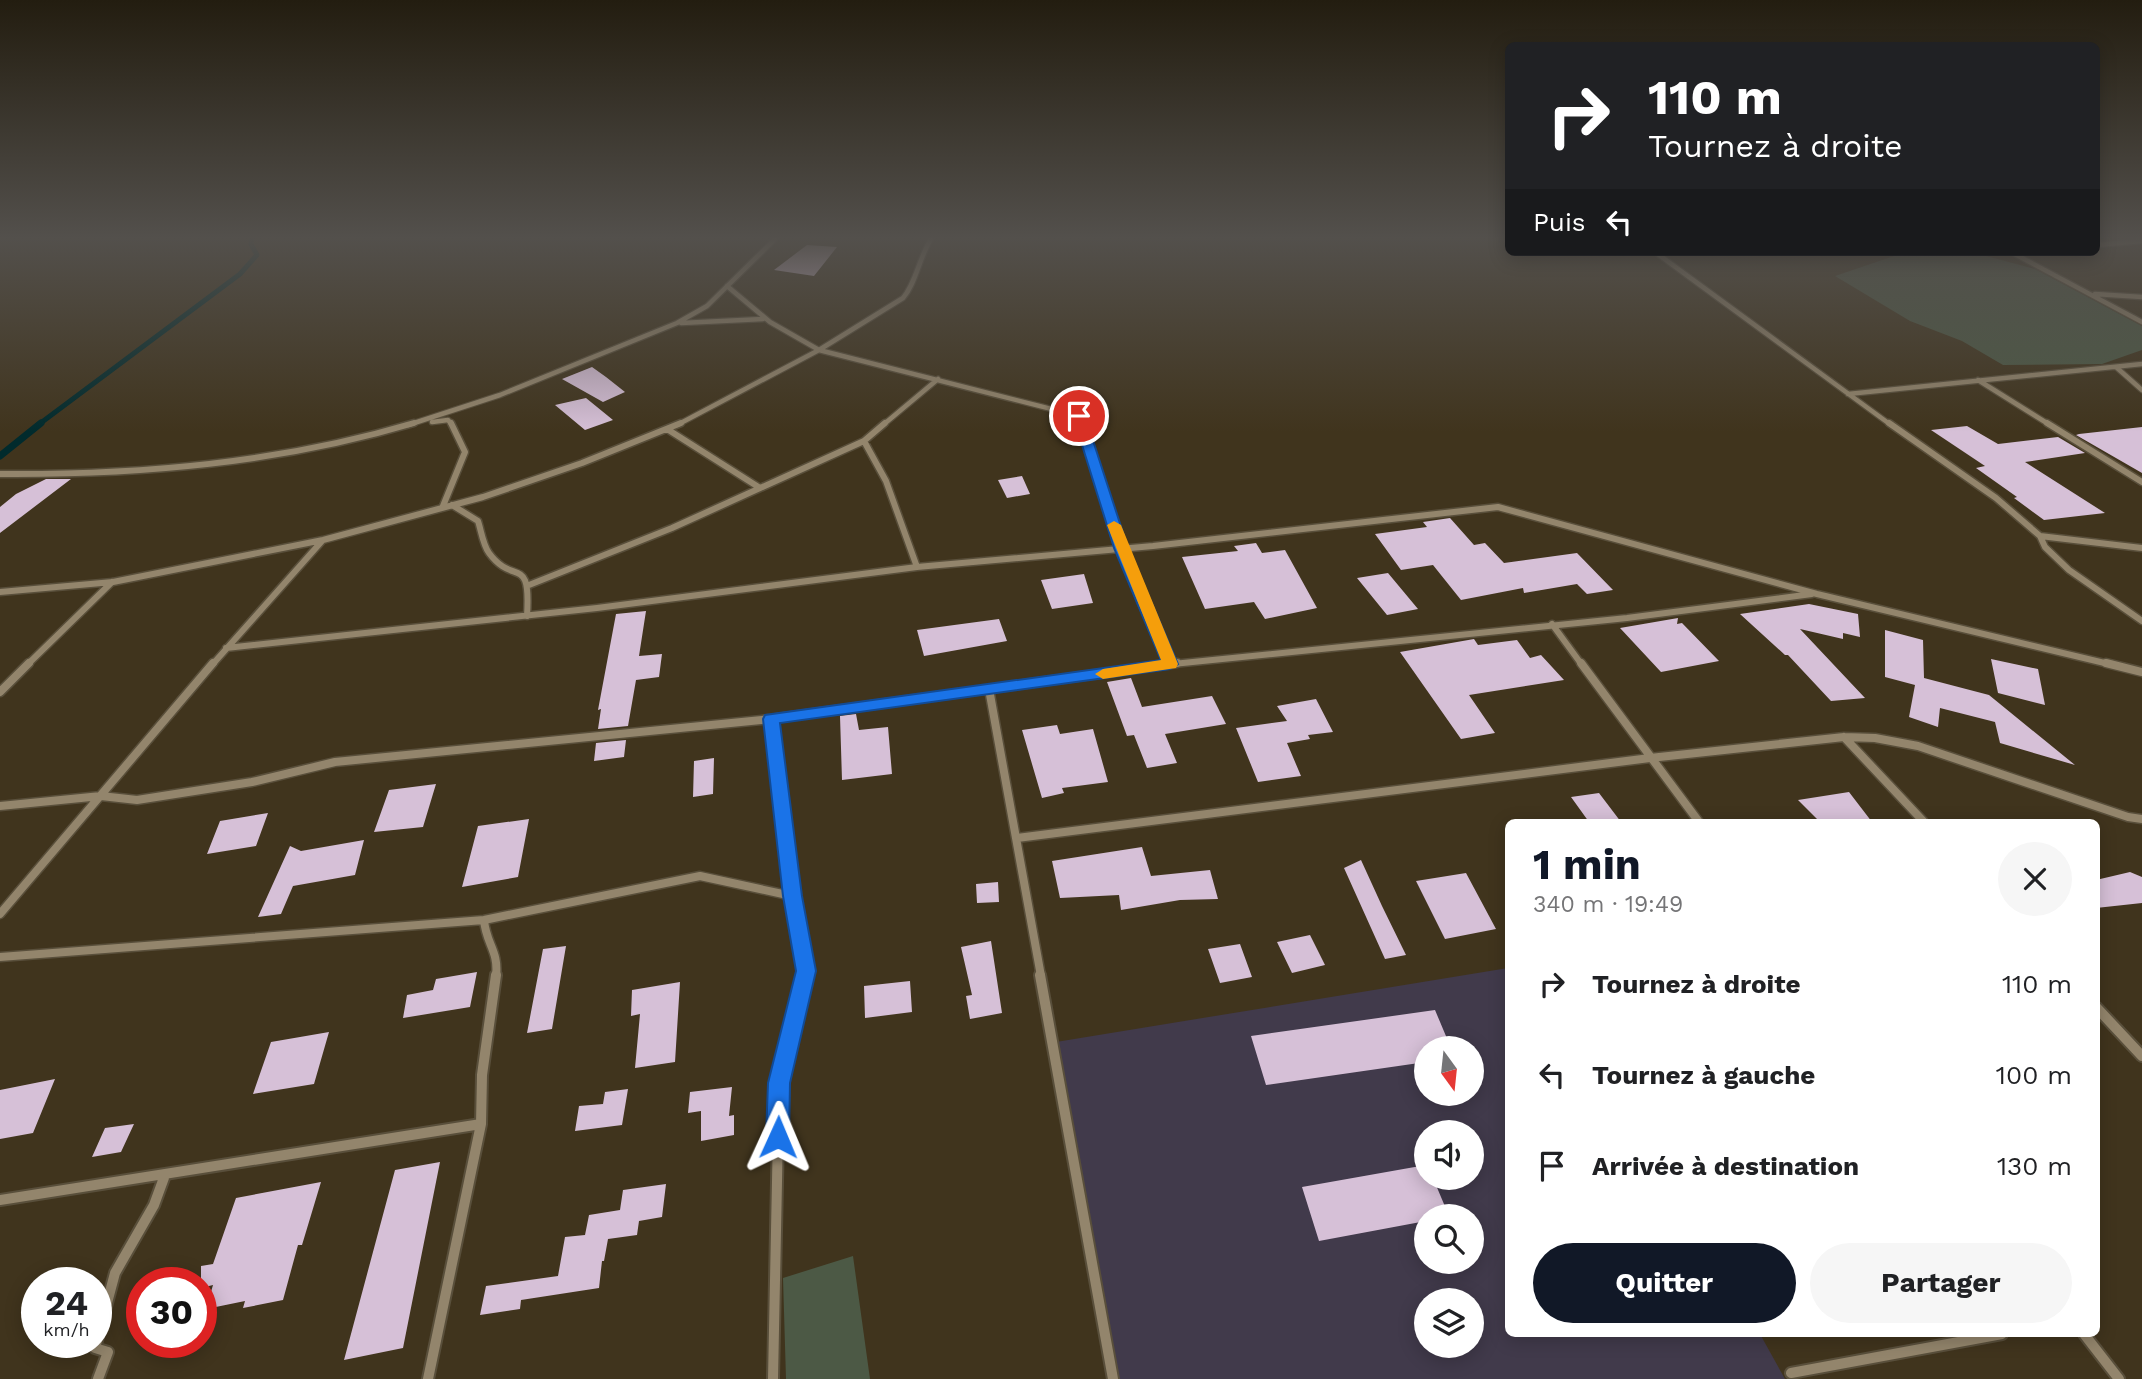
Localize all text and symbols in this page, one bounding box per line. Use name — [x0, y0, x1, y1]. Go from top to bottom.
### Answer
text: 110 m — [1648, 68, 1782, 126]
icon: right — [1533, 70, 1624, 161]
text: Tournez à droite — [1648, 127, 1903, 165]
icon: left — [1600, 203, 1638, 241]
text: Puis — [1533, 207, 1586, 237]
pin — [1049, 386, 1109, 446]
icon: arrive — [1060, 397, 1098, 435]
text: 1 min — [1533, 840, 1641, 889]
button: close — [1998, 842, 2072, 916]
text: 340 m · 19:49 — [1533, 891, 1683, 918]
icon: right — [1533, 965, 1571, 1003]
text: Tournez à droite — [1592, 969, 1801, 999]
text: 110 m — [2002, 969, 2072, 999]
north arrow — [1414, 1036, 1484, 1106]
map controls — [1414, 1036, 1484, 1358]
icon: left — [1533, 1056, 1571, 1094]
text: Tournez à gauche — [1592, 1060, 1815, 1090]
text: 100 m — [1996, 1060, 2072, 1090]
position arrow — [741, 1100, 815, 1174]
button: sound — [1414, 1120, 1484, 1190]
icon: arrive — [1533, 1147, 1571, 1185]
text: Arrivée à destination — [1592, 1151, 1859, 1181]
text: 130 m — [1997, 1151, 2072, 1181]
button: search — [1414, 1204, 1484, 1274]
button: Quitter — [1533, 1243, 1796, 1323]
button: Partager — [1810, 1243, 2072, 1323]
speed limit sign: 30 — [126, 1267, 217, 1358]
text: 24 — [45, 1282, 88, 1324]
button: layers — [1414, 1288, 1484, 1358]
text: km/h — [43, 1319, 90, 1340]

